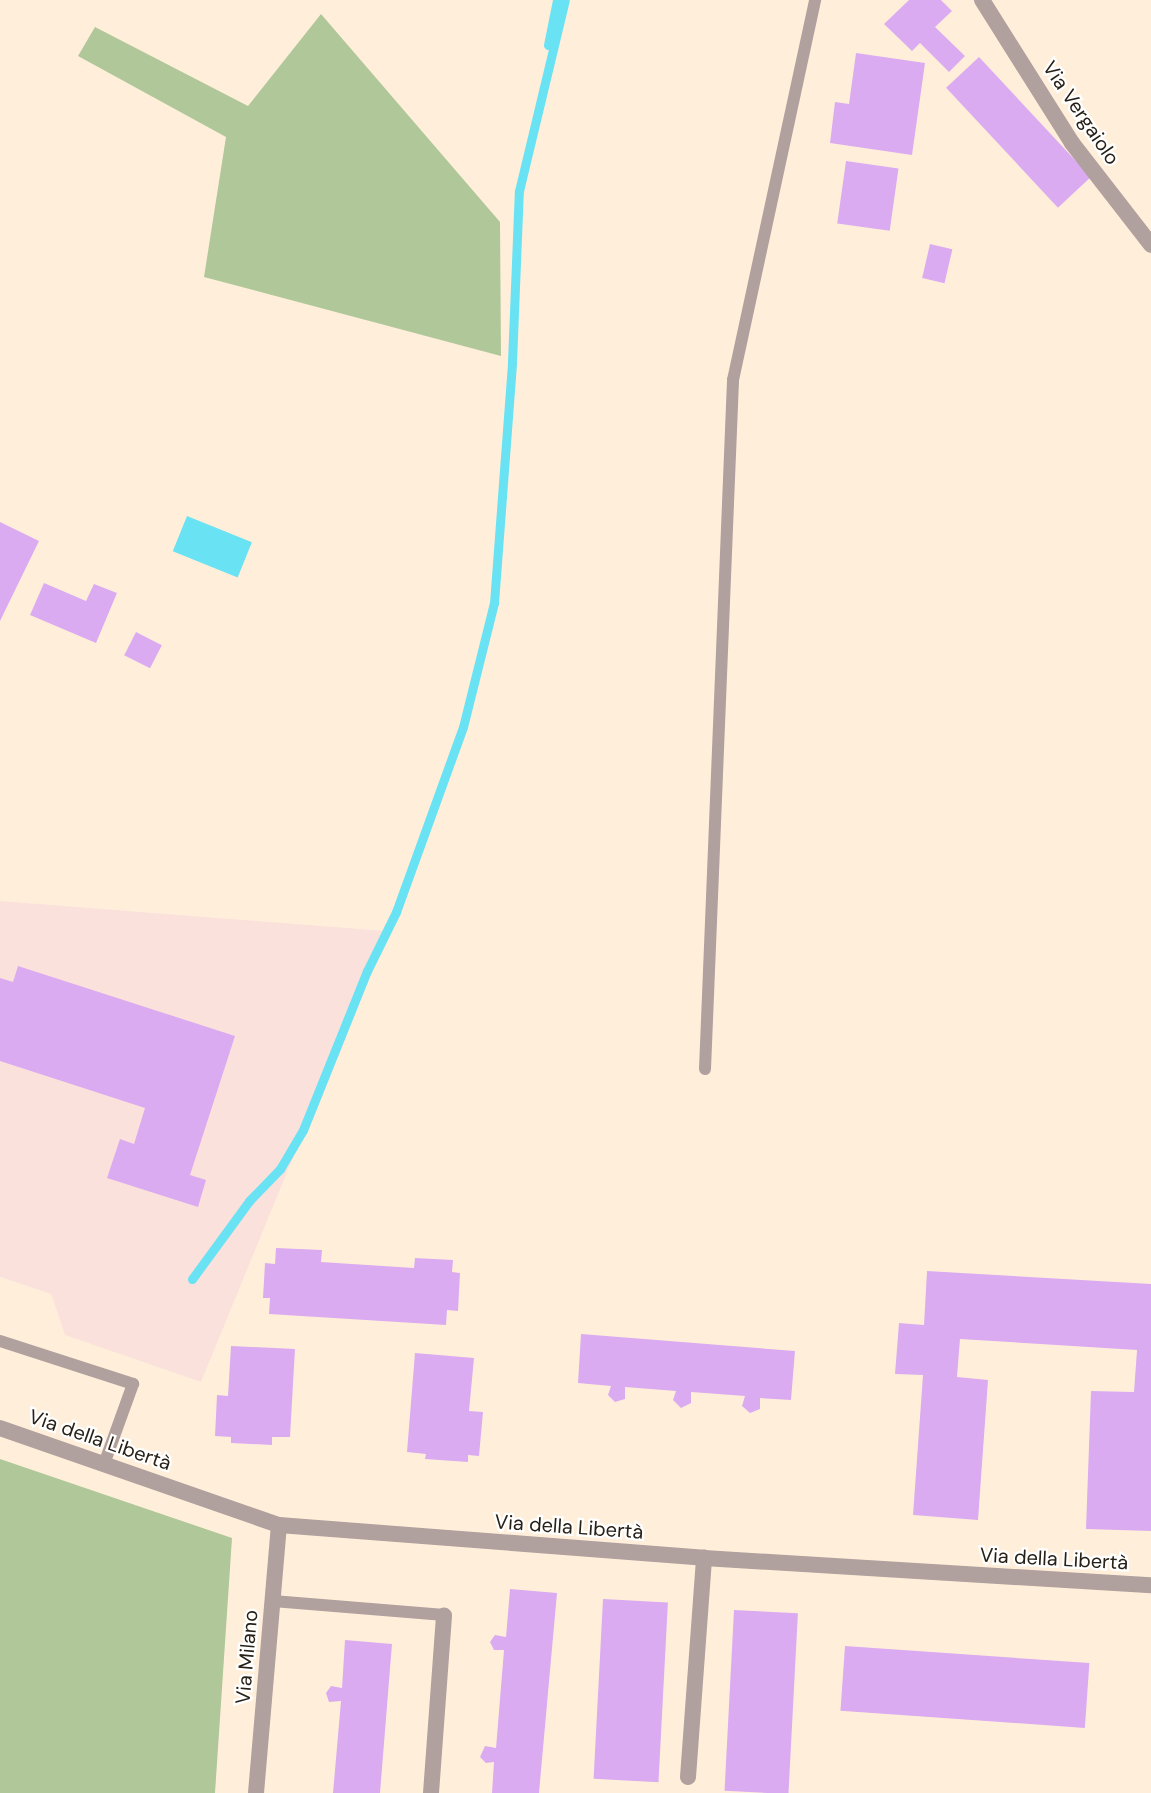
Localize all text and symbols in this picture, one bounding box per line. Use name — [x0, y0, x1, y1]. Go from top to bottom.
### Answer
street label: Via Vergaiolo — [1038, 57, 1124, 169]
street label: Via della Libertà — [26, 1404, 174, 1476]
street label: Via della Libertà — [494, 1510, 644, 1544]
street label: Via della Libertà — [979, 1543, 1129, 1575]
street label: Via Milano — [231, 1609, 263, 1705]

